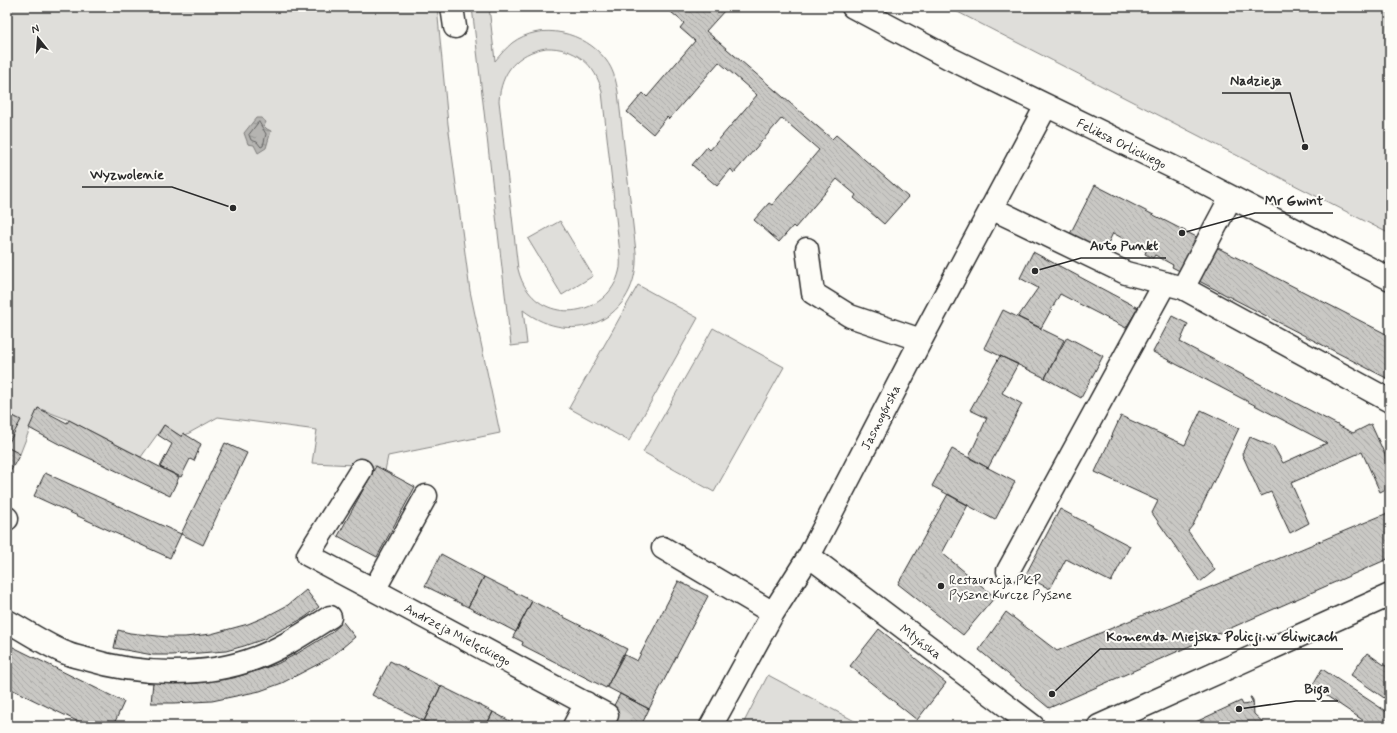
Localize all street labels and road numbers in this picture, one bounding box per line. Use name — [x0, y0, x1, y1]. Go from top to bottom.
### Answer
street label: Feliksa Orlickiego — [1073, 115, 1169, 174]
street label: Jasnogórska — [858, 382, 905, 453]
street label: Andrzeja Mielęckiego — [401, 600, 514, 671]
street label: Młyńska — [896, 621, 945, 664]

